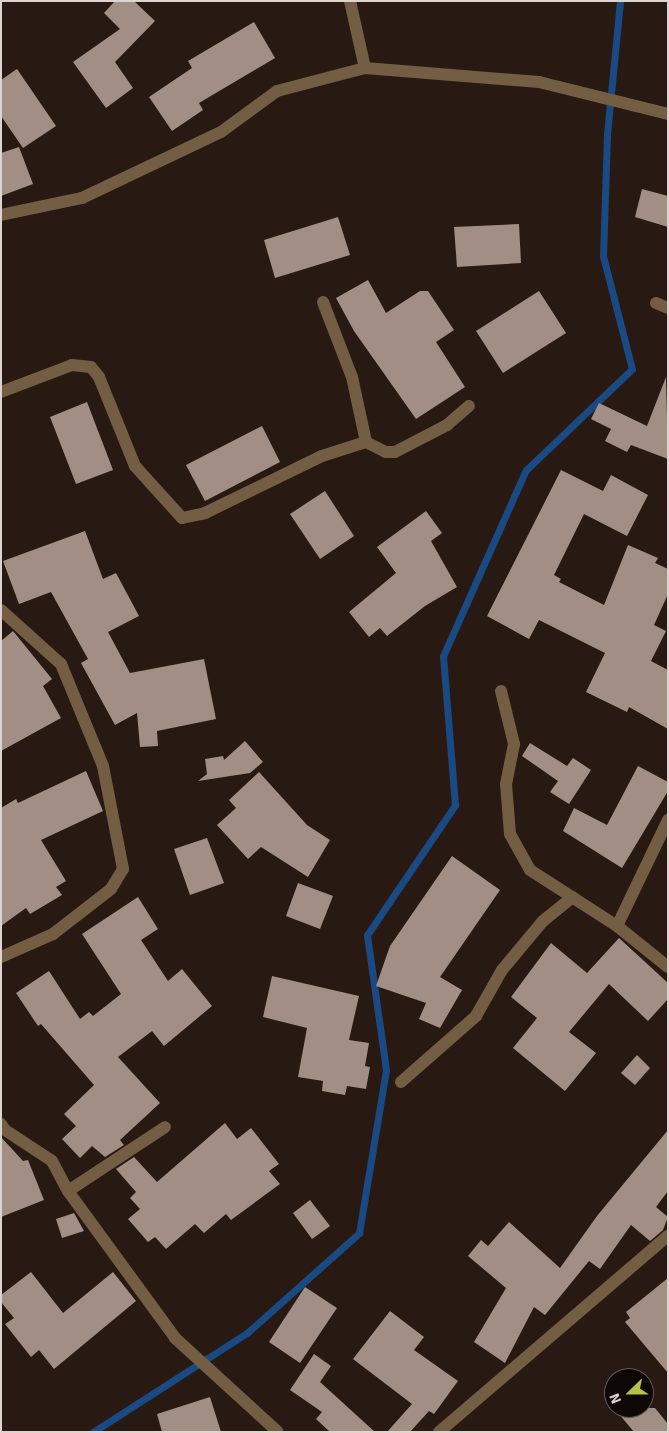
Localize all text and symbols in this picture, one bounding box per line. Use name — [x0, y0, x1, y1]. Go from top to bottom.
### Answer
north arrow — [604, 1368, 654, 1418]
text: N — [606, 1391, 625, 1406]

